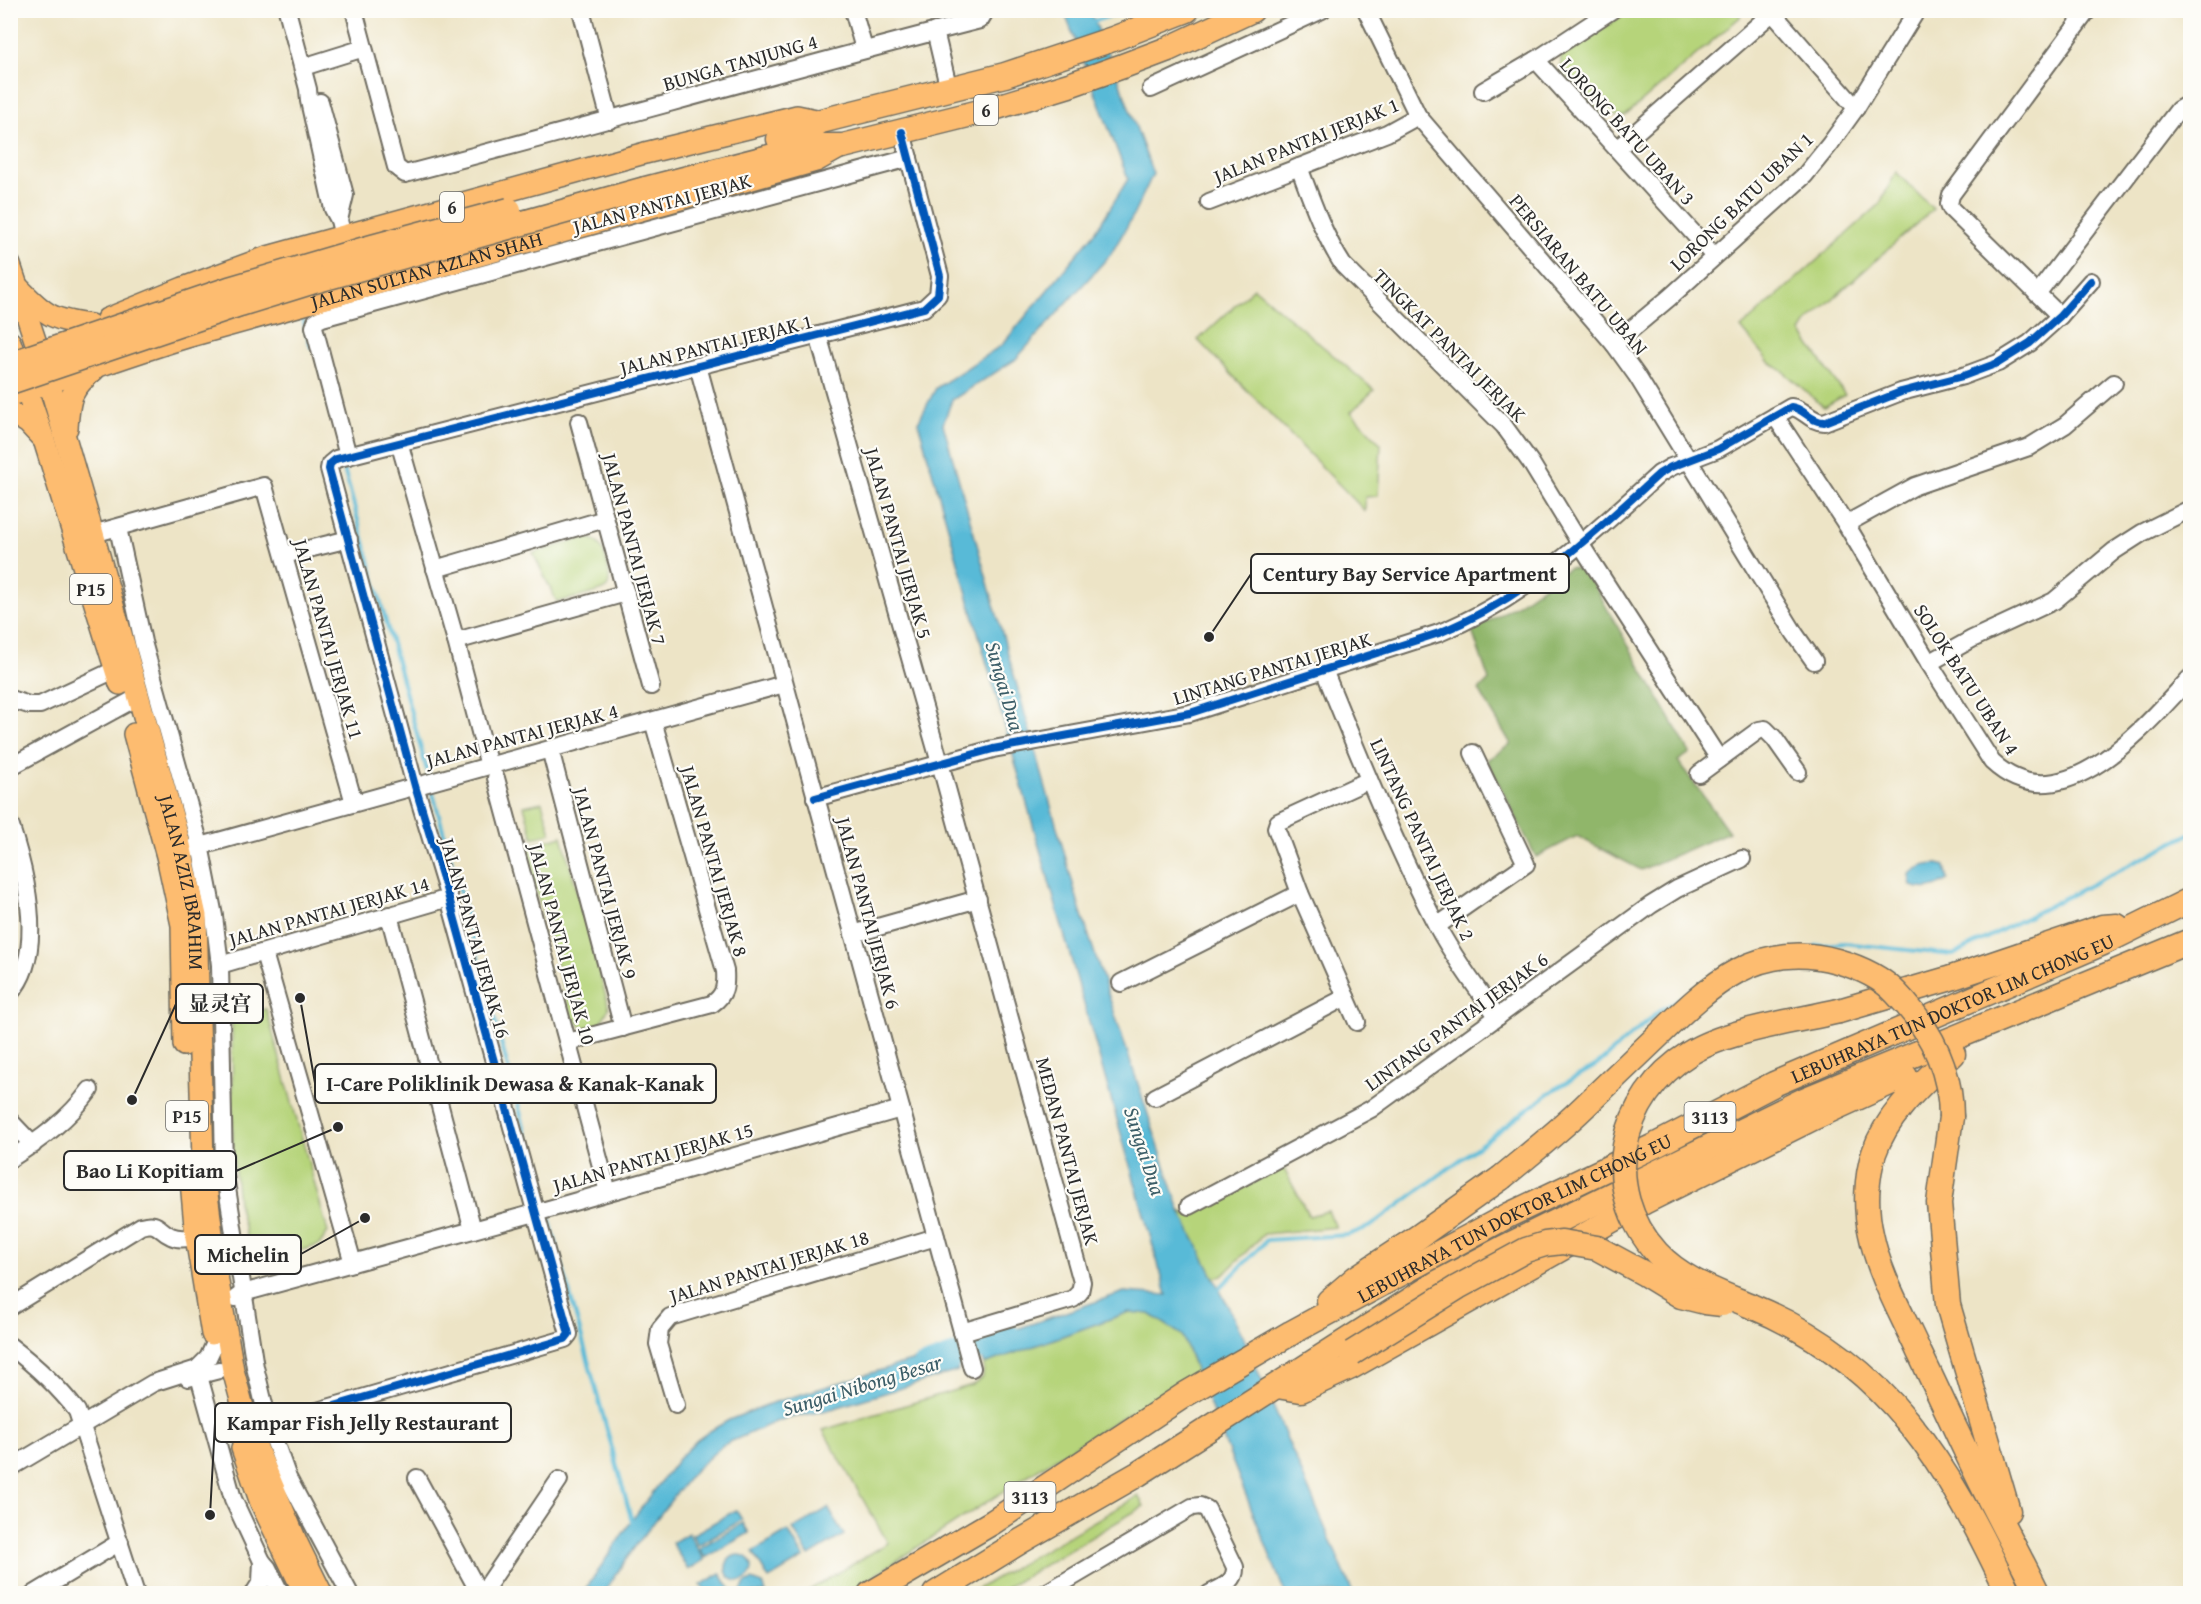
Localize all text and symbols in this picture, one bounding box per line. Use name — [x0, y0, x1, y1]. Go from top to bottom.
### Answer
street label: BUNGA TANJUNG 4 — [659, 26, 821, 98]
street label: LORONG BATU UBAN 3 — [1554, 51, 1702, 211]
street label: JALAN PANTAI JERJAK 1 — [1206, 90, 1403, 192]
road number: 6 — [974, 95, 998, 125]
street label: LORONG BATU UBAN 1 — [1663, 125, 1819, 277]
street label: JALAN PANTAI JERJAK — [567, 165, 755, 242]
street label: PERSIARAN BATU UBAN — [1503, 187, 1655, 361]
road number: 6 — [440, 192, 464, 222]
street label: JALAN SULTAN AZLAN SHAH — [304, 223, 546, 316]
street label: TINGKAT PANTAI JERJAK — [1367, 262, 1533, 428]
street label: JALAN PANTAI JERJAK 1 — [614, 306, 815, 383]
street label: JALAN PANTAI JERJAK 5 — [857, 441, 940, 642]
street label: JALAN PANTAI JERJAK 7 — [595, 447, 675, 648]
street label: JALAN PANTAI JERJAK 11 — [286, 533, 371, 743]
callout: Century Bay Service Apartment — [1251, 554, 1569, 593]
text: Century Bay Service Apartment — [1263, 558, 1557, 589]
road number: P15 — [70, 574, 112, 604]
street label: SOLOK BATU UBAN 4 — [1907, 598, 2027, 760]
street label: LINTANG PANTAI JERJAK — [1169, 624, 1375, 712]
water label: Sungai Dua — [977, 638, 1033, 735]
street label: JALAN PANTAI JERJAK 4 — [420, 695, 621, 775]
street label: LINTANG PANTAI JERJAK 2 — [1363, 733, 1483, 945]
street label: JALAN PANTAI JERJAK 8 — [673, 759, 756, 960]
street label: JALAN PANTAI JERJAK 9 — [566, 781, 646, 982]
street label: JALAN AZIZ IBRAHIM — [151, 788, 212, 970]
street label: JALAN PANTAI JERJAK 6 — [829, 811, 909, 1012]
street label: JALAN PANTAI JERJAK 16 — [433, 832, 518, 1042]
street label: JALAN PANTAI JERJAK 10 — [521, 837, 604, 1048]
street label: JALAN PANTAI JERJAK 14 — [223, 869, 433, 954]
street label: LEBUHRAYA TUN DOKTOR LIM CHONG EU — [1786, 925, 2119, 1090]
street label: LINTANG PANTAI JERJAK 6 — [1358, 945, 1554, 1097]
callout: 显灵宫 — [176, 984, 263, 1023]
text: 显灵宫 — [189, 988, 252, 1019]
street label: MEDAN PANTAI JERJAK — [1029, 1054, 1107, 1248]
callout: I-Care Poliklinik Dewasa & Kanak-Kanak — [315, 1064, 716, 1103]
text: I-Care Poliklinik Dewasa & Kanak-Kanak — [326, 1068, 705, 1099]
road number: P15 — [166, 1101, 208, 1131]
road number: 3113 — [1684, 1102, 1736, 1132]
water label: Sungai Dua — [1116, 1103, 1174, 1200]
street label: JALAN PANTAI JERJAK 15 — [547, 1115, 757, 1200]
street label: LEBUHRAYA TUN DOKTOR LIM CHONG EU — [1352, 1125, 1676, 1309]
callout: Bao Li Kopitiam — [64, 1151, 236, 1190]
text: Bao Li Kopitiam — [76, 1155, 224, 1186]
street label: JALAN PANTAI JERJAK 18 — [663, 1222, 872, 1311]
callout: Michelin — [195, 1235, 301, 1274]
text: Michelin — [207, 1239, 290, 1270]
water label: Sungai Nibong Besar — [778, 1346, 947, 1424]
callout: Kampar Fish Jelly Restaurant — [215, 1403, 511, 1442]
text: Kampar Fish Jelly Restaurant — [227, 1407, 499, 1438]
road number: 3113 — [1004, 1482, 1056, 1512]

